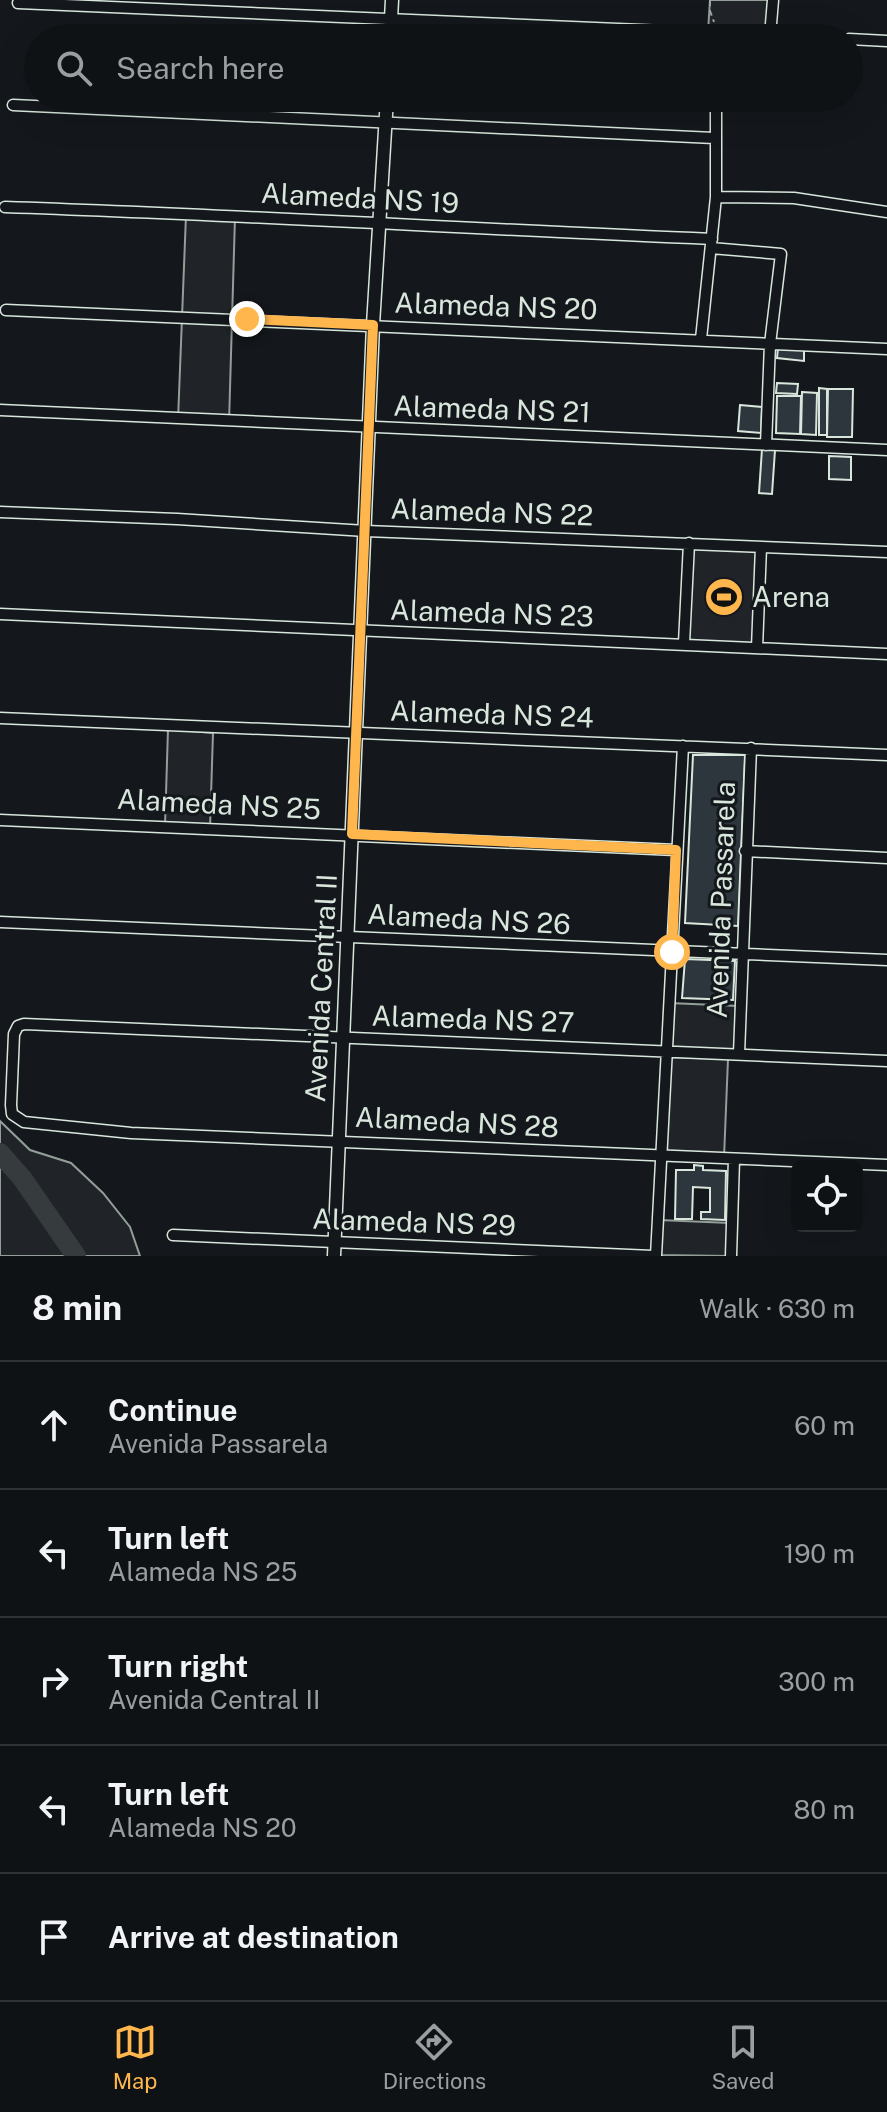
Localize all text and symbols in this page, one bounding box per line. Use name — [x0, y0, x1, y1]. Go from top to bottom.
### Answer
search box — [24, 24, 863, 112]
icon: search — [52, 46, 96, 90]
text: Search here — [116, 50, 284, 86]
street label: Alameda NS 19 — [260, 176, 460, 219]
street label: Alameda NS 20 — [394, 285, 598, 326]
route end — [229, 301, 265, 337]
street label: Alameda NS 21 — [393, 389, 591, 428]
street label: Alameda NS 22 — [390, 491, 594, 532]
sports icon: Arena — [703, 576, 745, 618]
place label: Arena — [752, 580, 830, 613]
street label: Alameda NS 23 — [390, 592, 594, 633]
street label: Alameda NS 24 — [390, 693, 594, 734]
street label: Avenida Passarela — [700, 781, 741, 1019]
street label: Alameda NS 25 — [116, 782, 322, 825]
street label: Avenida Central II — [298, 873, 343, 1103]
street label: Alameda NS 26 — [367, 897, 572, 940]
route start — [654, 934, 690, 970]
street label: Alameda NS 27 — [371, 998, 575, 1039]
street label: Alameda NS 28 — [354, 1100, 560, 1143]
map controls — [791, 1160, 863, 1232]
button: locate — [791, 1160, 863, 1232]
street label: Alameda NS 29 — [312, 1201, 516, 1242]
text: 8 min — [32, 1288, 122, 1328]
text: Walk · 630 m — [699, 1293, 855, 1324]
text: Continue — [108, 1392, 238, 1428]
icon: ahead — [32, 1403, 76, 1447]
text: 60 m — [794, 1410, 855, 1441]
text: Avenida Passarela — [108, 1428, 328, 1459]
text: Turn left — [108, 1520, 229, 1556]
icon: left — [32, 1531, 76, 1575]
text: 190 m — [784, 1538, 855, 1569]
text: Alameda NS 25 — [108, 1556, 298, 1587]
text: Turn right — [108, 1648, 248, 1684]
icon: right — [32, 1659, 76, 1703]
text: 300 m — [778, 1666, 855, 1697]
text: Avenida Central II — [108, 1684, 320, 1715]
text: Turn left — [108, 1776, 229, 1812]
icon: left — [32, 1787, 76, 1831]
text: 80 m — [794, 1794, 855, 1825]
text: Alameda NS 20 — [108, 1812, 297, 1843]
icon: arrive — [32, 1915, 76, 1959]
text: Arrive at destination — [108, 1919, 399, 1955]
tab: Map — [113, 2020, 157, 2094]
tab: Directions — [383, 2020, 486, 2094]
tab: Saved — [711, 2020, 774, 2094]

